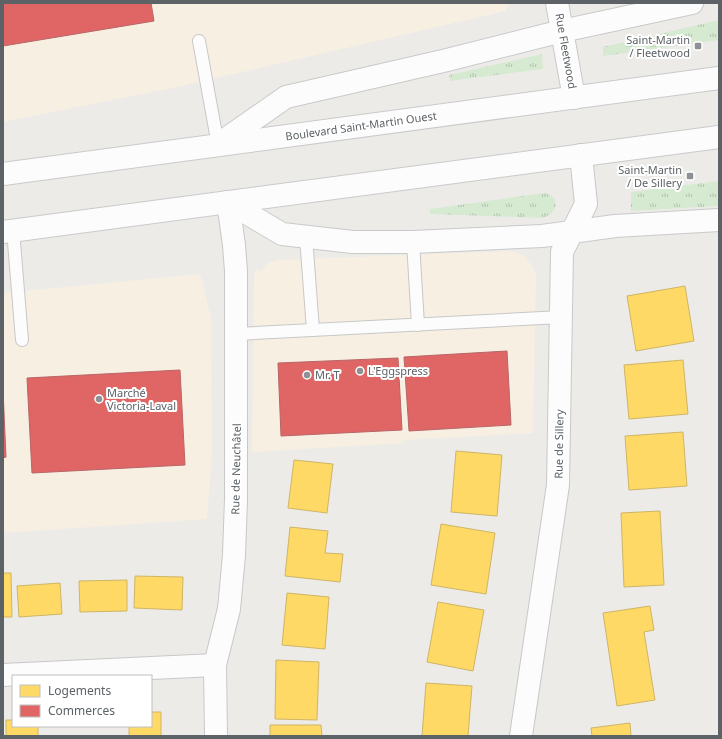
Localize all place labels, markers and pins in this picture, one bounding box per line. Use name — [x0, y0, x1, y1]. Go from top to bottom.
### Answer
place label: Saint-Martin / Fleetwood — [626, 32, 690, 60]
marker: Saint-Martin / Fleetwood — [693, 41, 703, 51]
place label: Saint-Martin / De Sillery — [618, 162, 682, 190]
marker: Saint-Martin / De Sillery — [685, 171, 695, 181]
place label: L'Eggspress — [368, 363, 428, 378]
marker: L'Eggspress — [355, 366, 365, 376]
place label: Mr. T — [315, 367, 340, 382]
marker: Mr. T — [302, 370, 312, 380]
place label: Marché Victoria-Laval — [107, 385, 176, 413]
marker: Marché Victoria-Laval — [94, 394, 104, 404]

